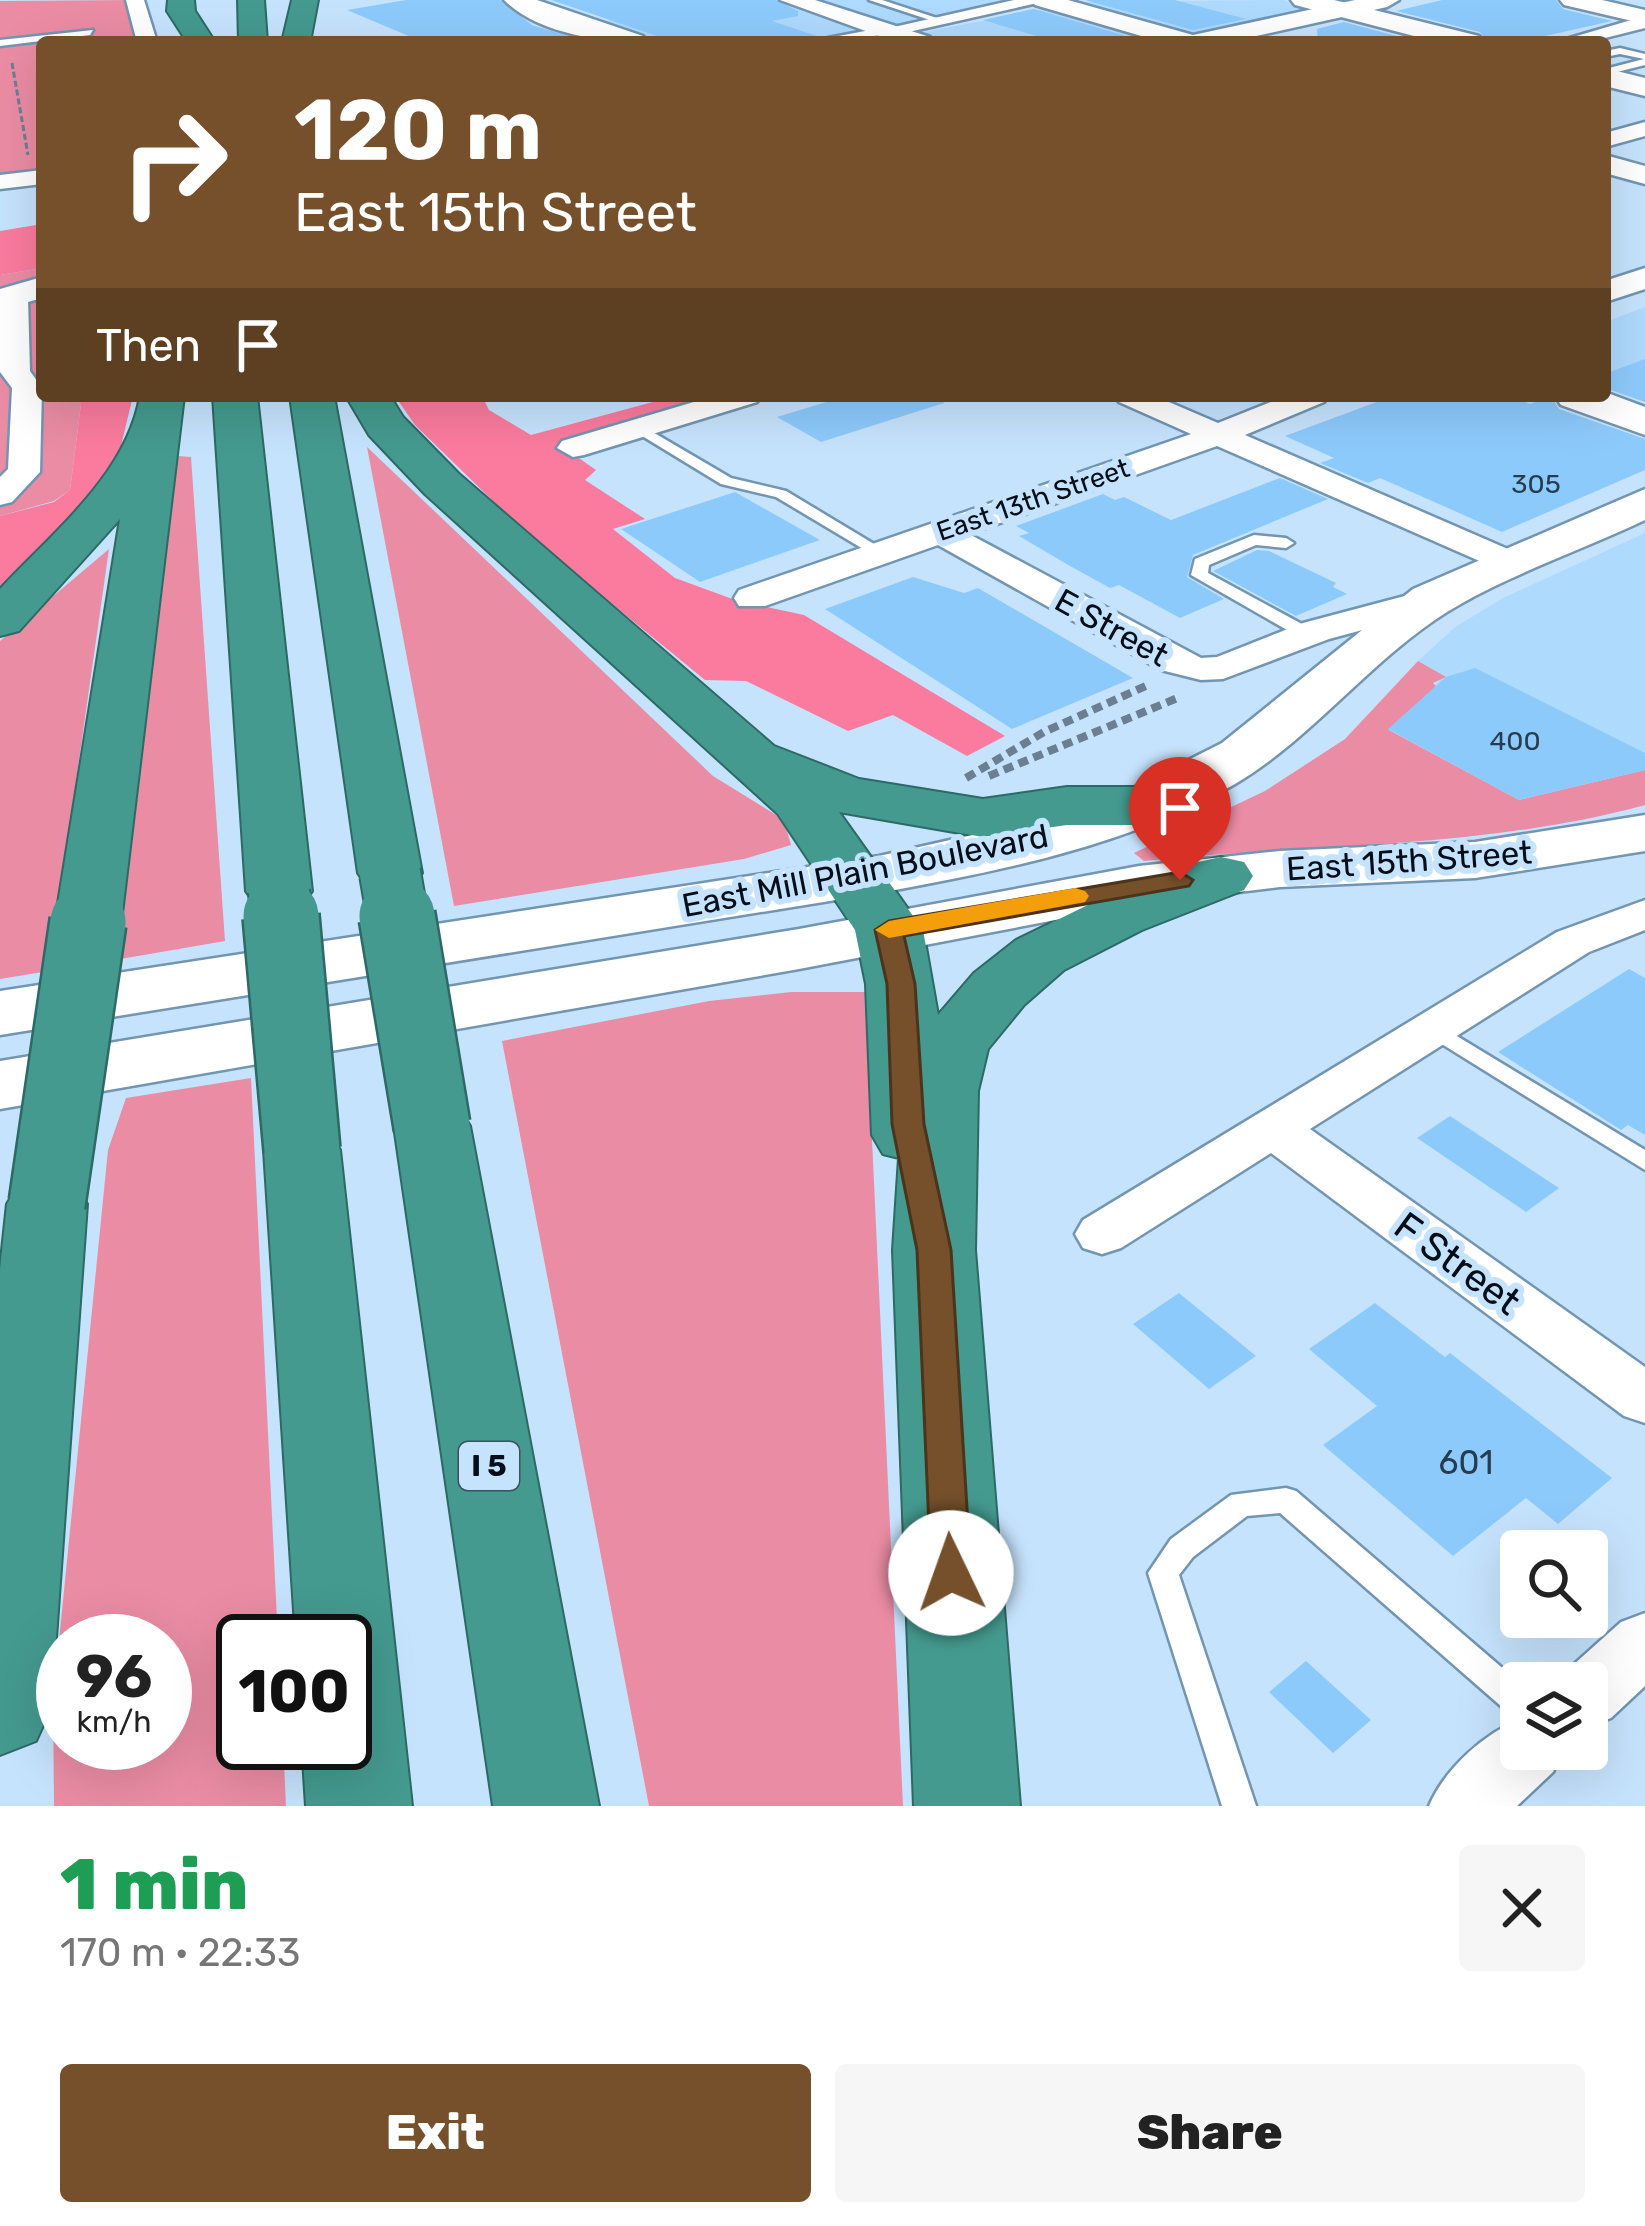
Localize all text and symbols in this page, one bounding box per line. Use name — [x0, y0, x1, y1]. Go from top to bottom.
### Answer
text: 120 m — [294, 80, 542, 180]
icon: right — [96, 84, 252, 240]
text: East 15th Street — [294, 181, 697, 245]
icon: arrive — [225, 312, 291, 378]
text: Then — [96, 319, 201, 372]
street label: East 13th Street — [932, 452, 1134, 548]
house number: 305 — [1511, 468, 1561, 500]
street label: E Street — [1048, 580, 1175, 674]
house number: 400 — [1489, 725, 1541, 757]
pin — [1129, 757, 1231, 880]
icon: arrive — [1147, 775, 1213, 841]
street label: East Mill Plain Boulevard — [679, 816, 1052, 925]
street label: East 15th Street — [1285, 832, 1533, 889]
street label: F Street — [1385, 1203, 1529, 1325]
road number: I 5 — [459, 1442, 519, 1490]
house number: 601 — [1439, 1443, 1493, 1482]
position arrow — [888, 1510, 1014, 1636]
map controls — [1500, 1530, 1608, 1770]
button: search — [1500, 1530, 1608, 1638]
speed limit sign: 100 — [216, 1614, 372, 1770]
text: 96 — [75, 1641, 153, 1712]
button: layers — [1500, 1662, 1608, 1770]
text: km/h — [77, 1704, 151, 1740]
text: 1 min — [60, 1842, 248, 1927]
button: close — [1459, 1845, 1585, 1971]
text: 170 m · 22:33 — [60, 1930, 300, 1976]
button: Exit — [60, 2064, 811, 2202]
button: Share — [835, 2064, 1585, 2202]

